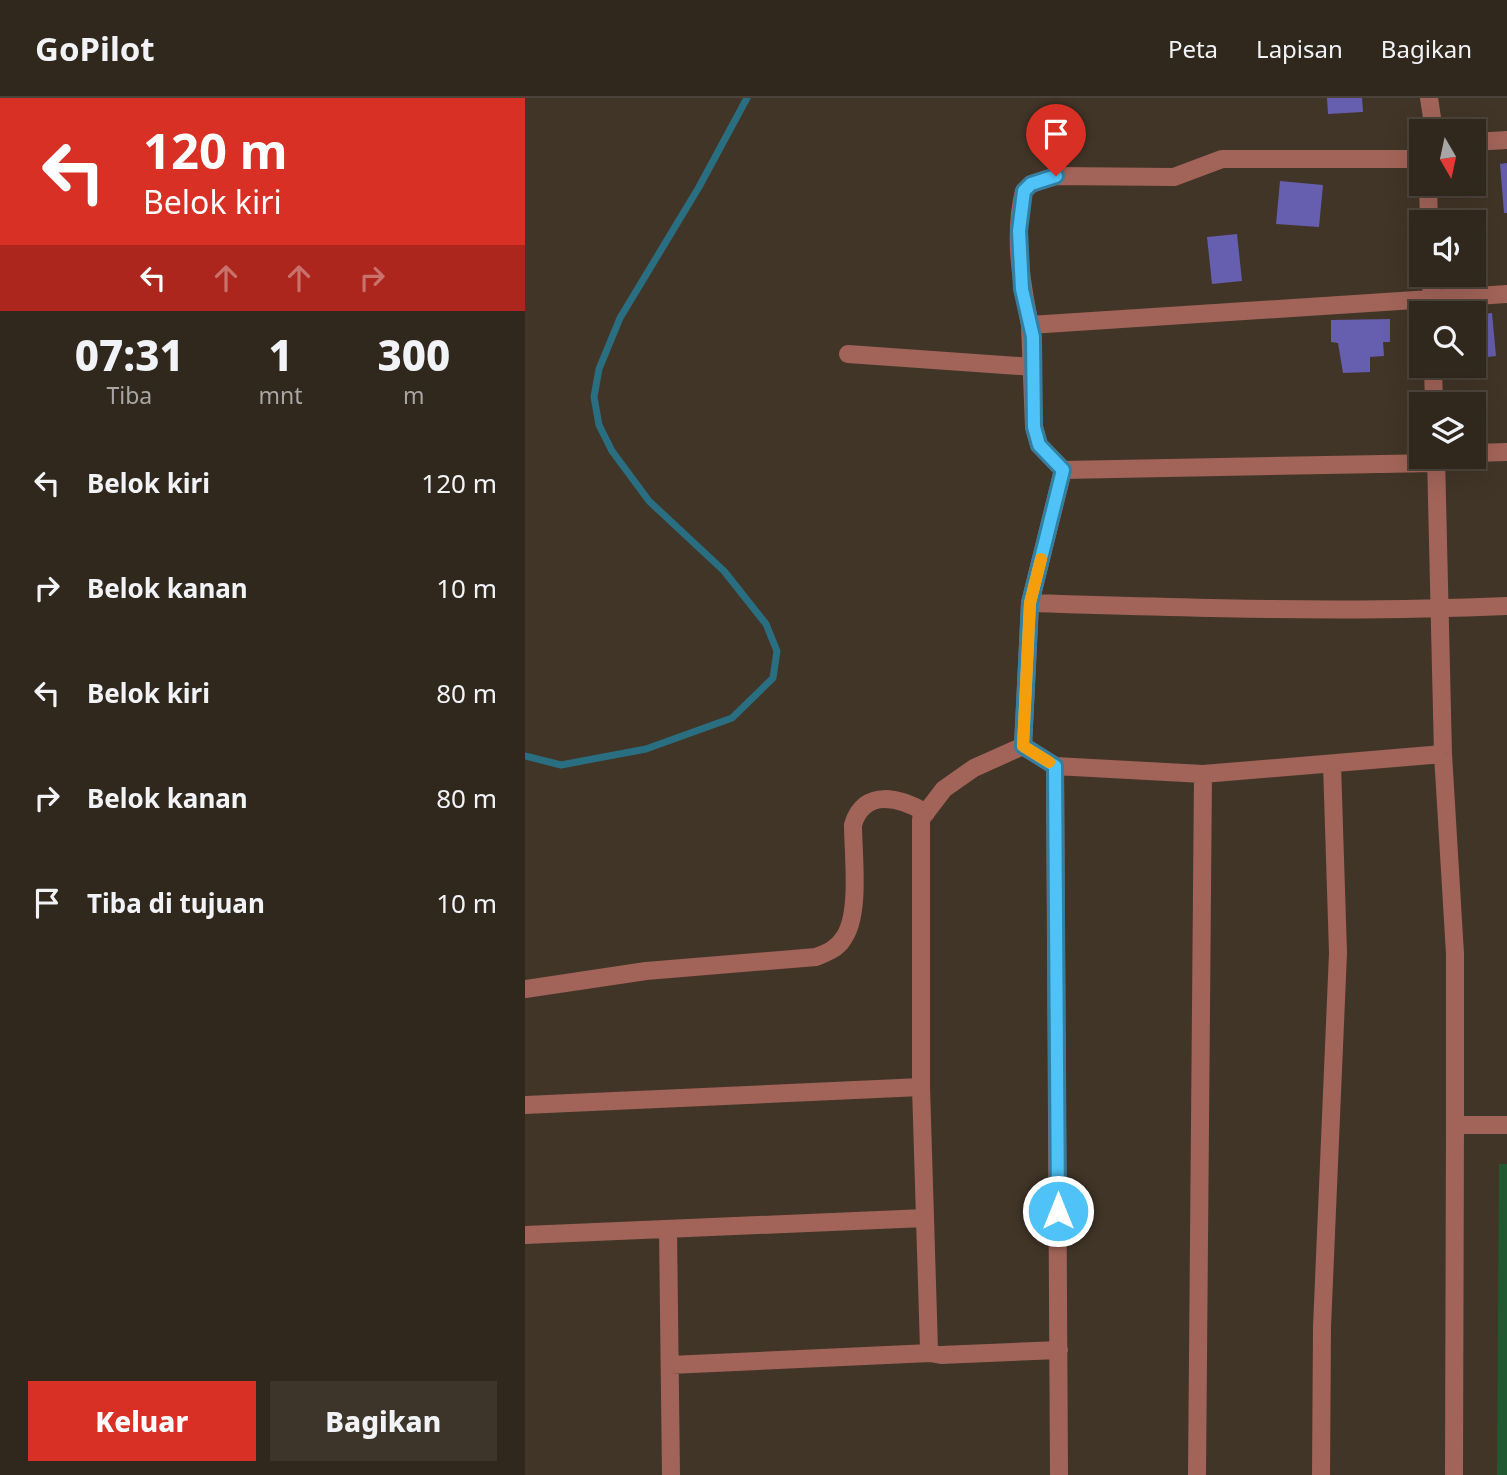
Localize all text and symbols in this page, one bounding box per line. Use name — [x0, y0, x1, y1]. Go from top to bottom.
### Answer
text: GoPilot — [35, 26, 155, 71]
text: Peta — [1168, 32, 1218, 65]
text: Lapisan — [1256, 32, 1343, 65]
text: Bagikan — [1381, 32, 1472, 65]
pin — [1026, 104, 1086, 176]
icon: arrive — [1037, 115, 1075, 153]
text: 120 m — [143, 117, 288, 183]
north arrow — [1409, 119, 1486, 196]
map controls — [1409, 119, 1486, 469]
icon: left — [28, 126, 119, 217]
text: Belok kiri — [143, 180, 282, 223]
button: sound — [1409, 210, 1486, 287]
icon: left — [134, 259, 172, 297]
icon: ahead — [207, 259, 245, 297]
icon: ahead — [280, 259, 318, 297]
icon: right — [353, 259, 391, 297]
button: search — [1409, 301, 1486, 378]
text: 07:31 — [75, 326, 184, 383]
text: 1 — [268, 326, 293, 383]
text: 300 — [377, 326, 450, 383]
text: Tiba — [106, 379, 152, 411]
text: mnt — [259, 379, 303, 411]
text: m — [403, 379, 425, 411]
button: layers — [1409, 392, 1486, 469]
icon: left — [28, 464, 66, 502]
text: Belok kiri — [87, 465, 210, 501]
text: 120 m — [421, 465, 497, 501]
icon: right — [28, 569, 66, 607]
text: Belok kanan — [87, 570, 248, 606]
text: 10 m — [436, 570, 497, 606]
icon: left — [28, 674, 66, 712]
text: Belok kiri — [87, 675, 210, 711]
text: 80 m — [436, 675, 497, 711]
icon: right — [28, 779, 66, 817]
text: Belok kanan — [87, 780, 248, 816]
text: 80 m — [436, 780, 497, 816]
icon: arrive — [28, 884, 66, 922]
text: Tiba di tujuan — [87, 885, 265, 921]
text: 10 m — [436, 885, 497, 921]
position arrow — [1021, 1174, 1095, 1248]
button: Keluar — [28, 1381, 256, 1461]
button: Bagikan — [270, 1381, 497, 1461]

